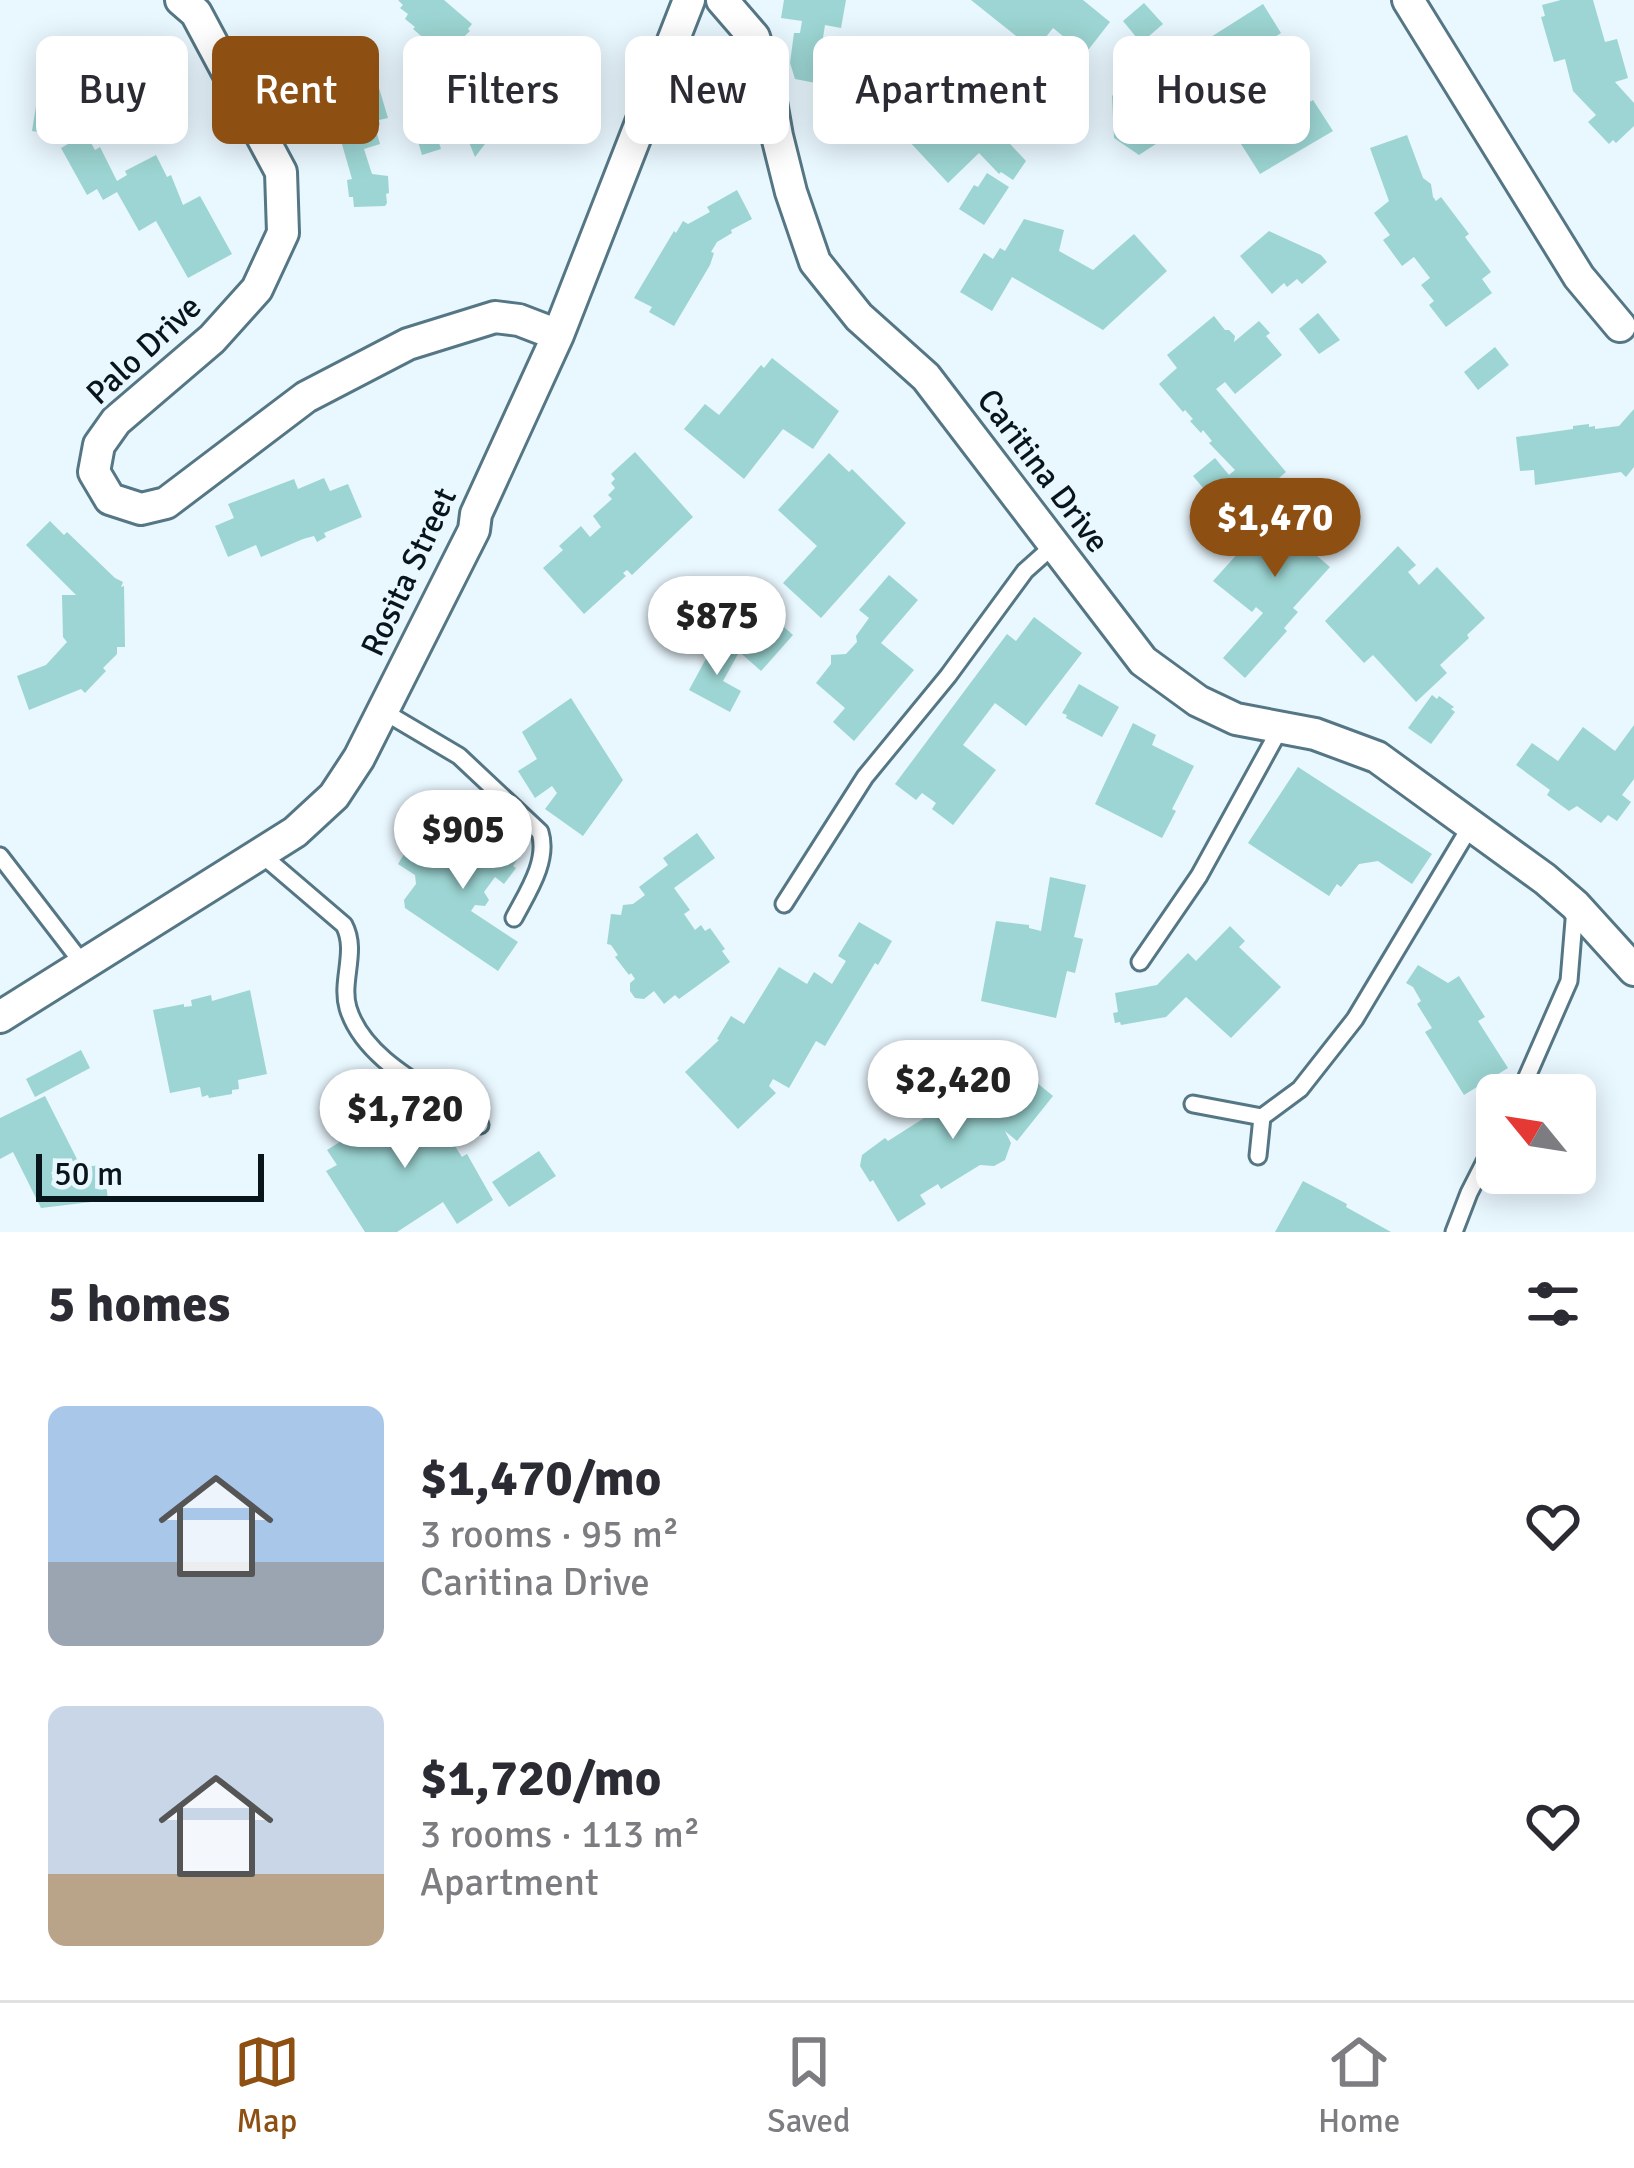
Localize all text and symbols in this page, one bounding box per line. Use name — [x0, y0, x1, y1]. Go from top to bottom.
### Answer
chip: Buy — [36, 36, 188, 144]
chip: Rent — [212, 36, 379, 144]
chip: Filters — [403, 36, 601, 144]
chip: New — [625, 36, 789, 144]
chip: Apartment — [813, 36, 1089, 144]
chip: House — [1113, 36, 1310, 144]
street label: Palo Drive — [78, 286, 210, 414]
street label: Caritina Drive — [968, 381, 1118, 561]
pin: $1,470 — [1177, 478, 1373, 580]
street label: Rosita Street — [352, 481, 466, 663]
text: $1,470 — [1217, 493, 1333, 541]
pin: $875 — [646, 576, 788, 678]
text: $875 — [675, 591, 759, 639]
pin: $905 — [392, 790, 534, 892]
text: $905 — [421, 805, 505, 853]
pin: $2,420 — [855, 1040, 1051, 1142]
text: $2,420 — [895, 1055, 1011, 1103]
pin: $1,720 — [307, 1069, 503, 1171]
north arrow — [1476, 1074, 1596, 1194]
map controls — [1476, 1074, 1596, 1194]
text: $1,720 — [347, 1084, 463, 1132]
scale bar — [36, 1148, 264, 1201]
text: 50 m — [54, 1154, 123, 1195]
icon: filters — [1520, 1271, 1586, 1337]
text: 5 homes — [48, 1273, 230, 1336]
text: $1,470/mo — [420, 1447, 661, 1510]
icon: home — [144, 1454, 288, 1598]
icon: heart — [1520, 1493, 1586, 1559]
text: 3 rooms · 95 m² — [420, 1510, 679, 1558]
text: Caritina Drive — [420, 1558, 650, 1606]
text: $1,720/mo — [420, 1747, 661, 1810]
icon: home — [144, 1754, 288, 1898]
icon: heart — [1520, 1793, 1586, 1859]
text: 3 rooms · 113 m² — [420, 1810, 700, 1858]
text: Apartment — [420, 1858, 599, 1906]
tab: Map — [234, 2029, 300, 2142]
tab: Saved — [767, 2029, 850, 2142]
tab: Home — [1318, 2029, 1400, 2142]

